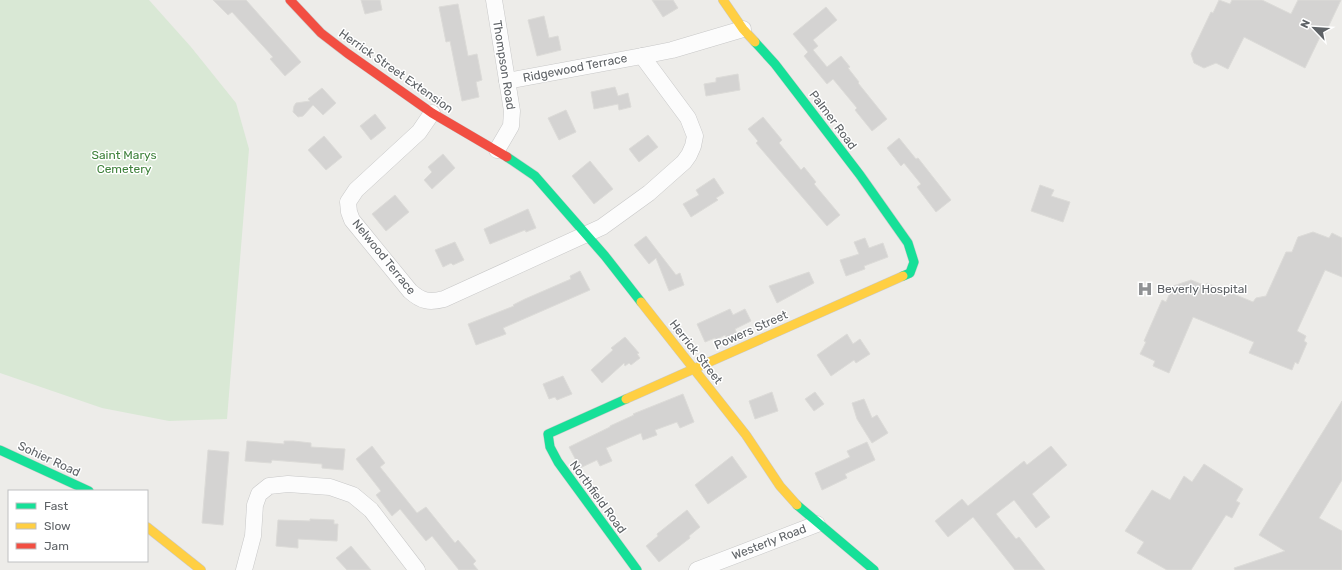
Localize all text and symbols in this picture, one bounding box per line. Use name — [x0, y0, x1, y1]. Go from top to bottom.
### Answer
north arrow — [1294, 8, 1334, 48]
text: N — [1298, 18, 1313, 30]
street label: Thompson Road — [490, 19, 518, 111]
street label: Herrick Street Extension — [336, 26, 456, 116]
street label: Ridgewood Terrace — [522, 51, 629, 85]
street label: Palmer Road — [806, 88, 860, 152]
park label: Saint Marys Cemetery — [91, 148, 157, 176]
street label: Nelwood Terrace — [349, 217, 419, 298]
hospital icon: Beverly Hospital — [1136, 280, 1154, 298]
place label: Beverly Hospital — [1157, 282, 1247, 296]
street label: Powers Street — [712, 307, 790, 352]
street label: Herrick Street — [667, 317, 726, 387]
street label: Sohier Road — [16, 439, 82, 479]
street label: Northfield Road — [567, 458, 629, 536]
legend — [8, 490, 148, 562]
text: Fast — [44, 499, 68, 513]
text: Slow — [44, 519, 71, 533]
street label: Westerly Road — [730, 521, 808, 563]
text: Jam — [44, 539, 69, 553]

